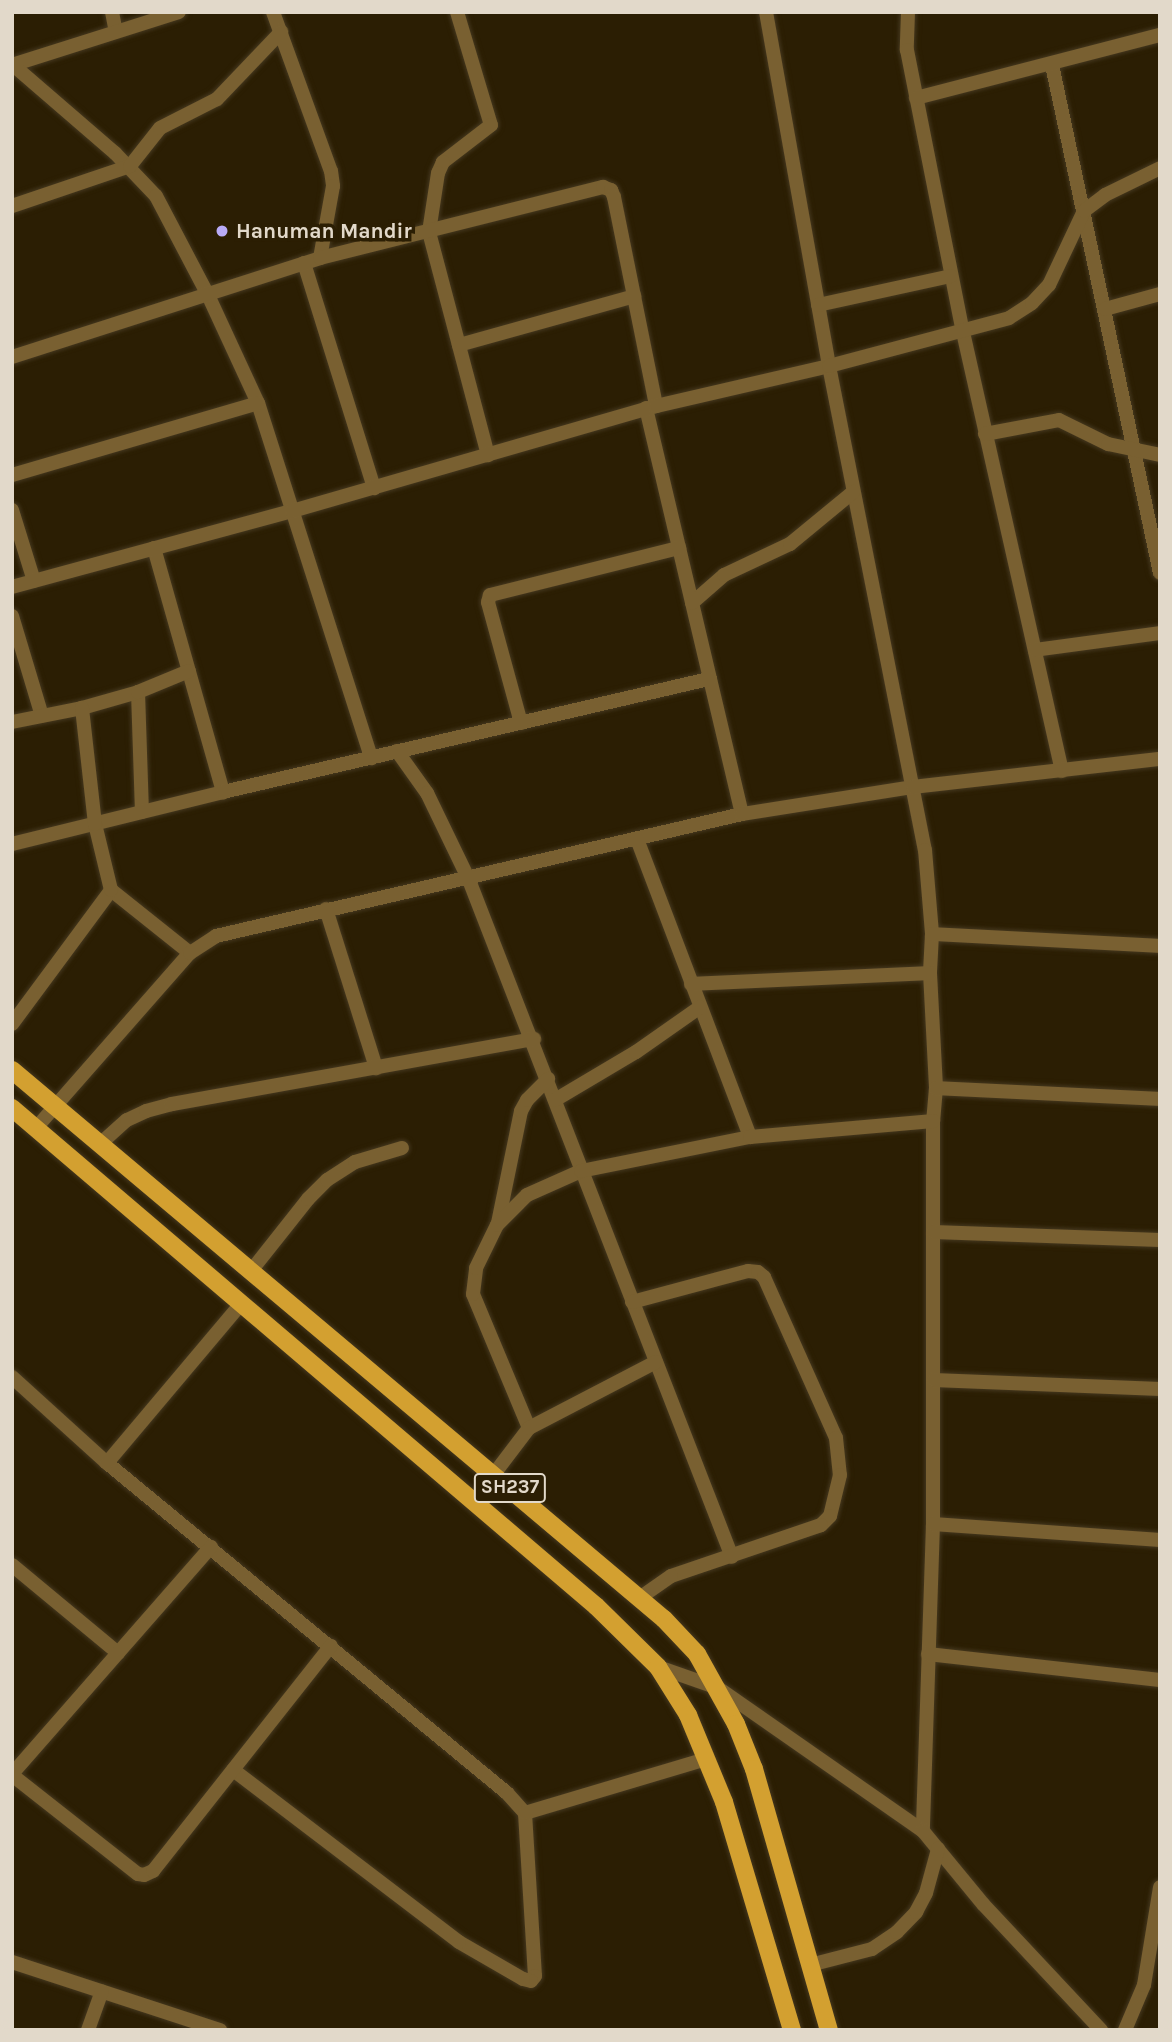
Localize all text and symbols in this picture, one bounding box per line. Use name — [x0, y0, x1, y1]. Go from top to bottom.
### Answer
place label: Hanuman Mandir — [236, 218, 412, 244]
marker: Hanuman Mandir — [214, 223, 230, 239]
road number: SH237 — [473, 1472, 547, 1504]

